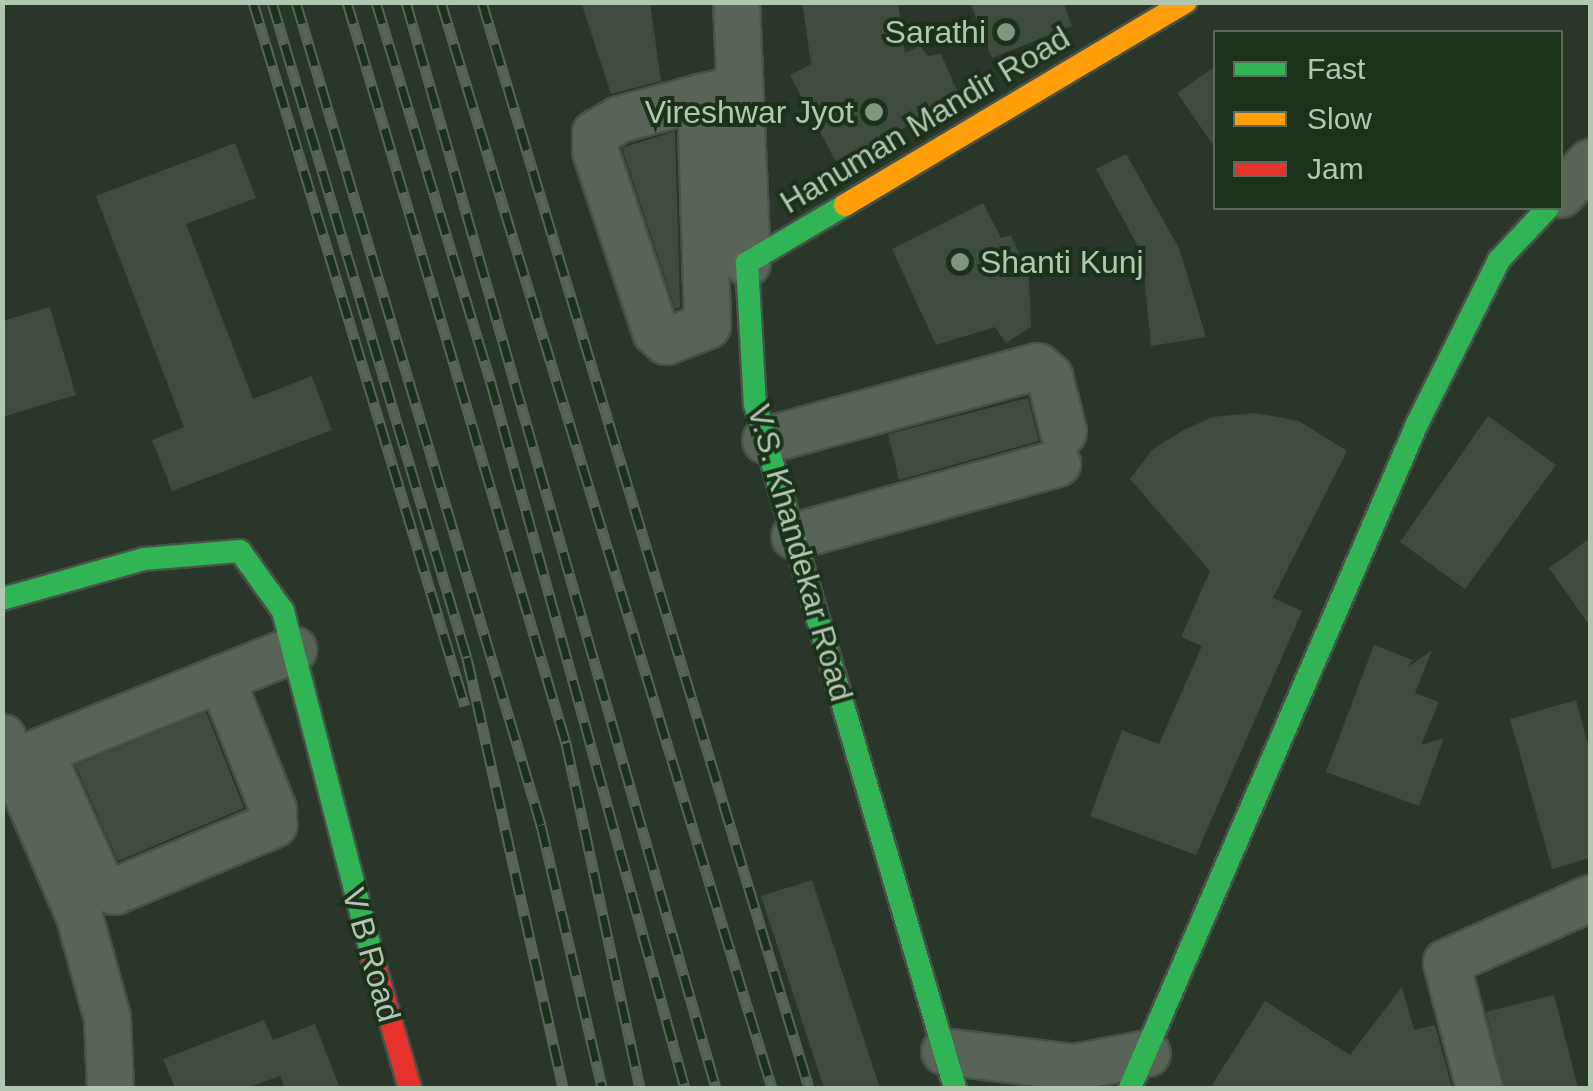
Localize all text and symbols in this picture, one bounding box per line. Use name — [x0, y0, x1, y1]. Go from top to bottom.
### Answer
place label: Sarathi — [885, 13, 986, 51]
street label: Hanuman Mandir Road — [773, 18, 1077, 222]
marker: Sarathi — [995, 21, 1017, 43]
legend — [1213, 30, 1563, 210]
text: Fast — [1307, 52, 1365, 85]
place label: Vireshwar Jyot — [645, 93, 854, 131]
marker: Vireshwar Jyot — [863, 101, 885, 123]
text: Slow — [1307, 102, 1372, 135]
text: Jam — [1307, 152, 1364, 185]
place label: Shanti Kunj — [980, 243, 1144, 281]
marker: Shanti Kunj — [949, 251, 971, 273]
street label: V.S. Khandekar Road — [739, 400, 861, 706]
street label: V B Road — [334, 884, 408, 1026]

